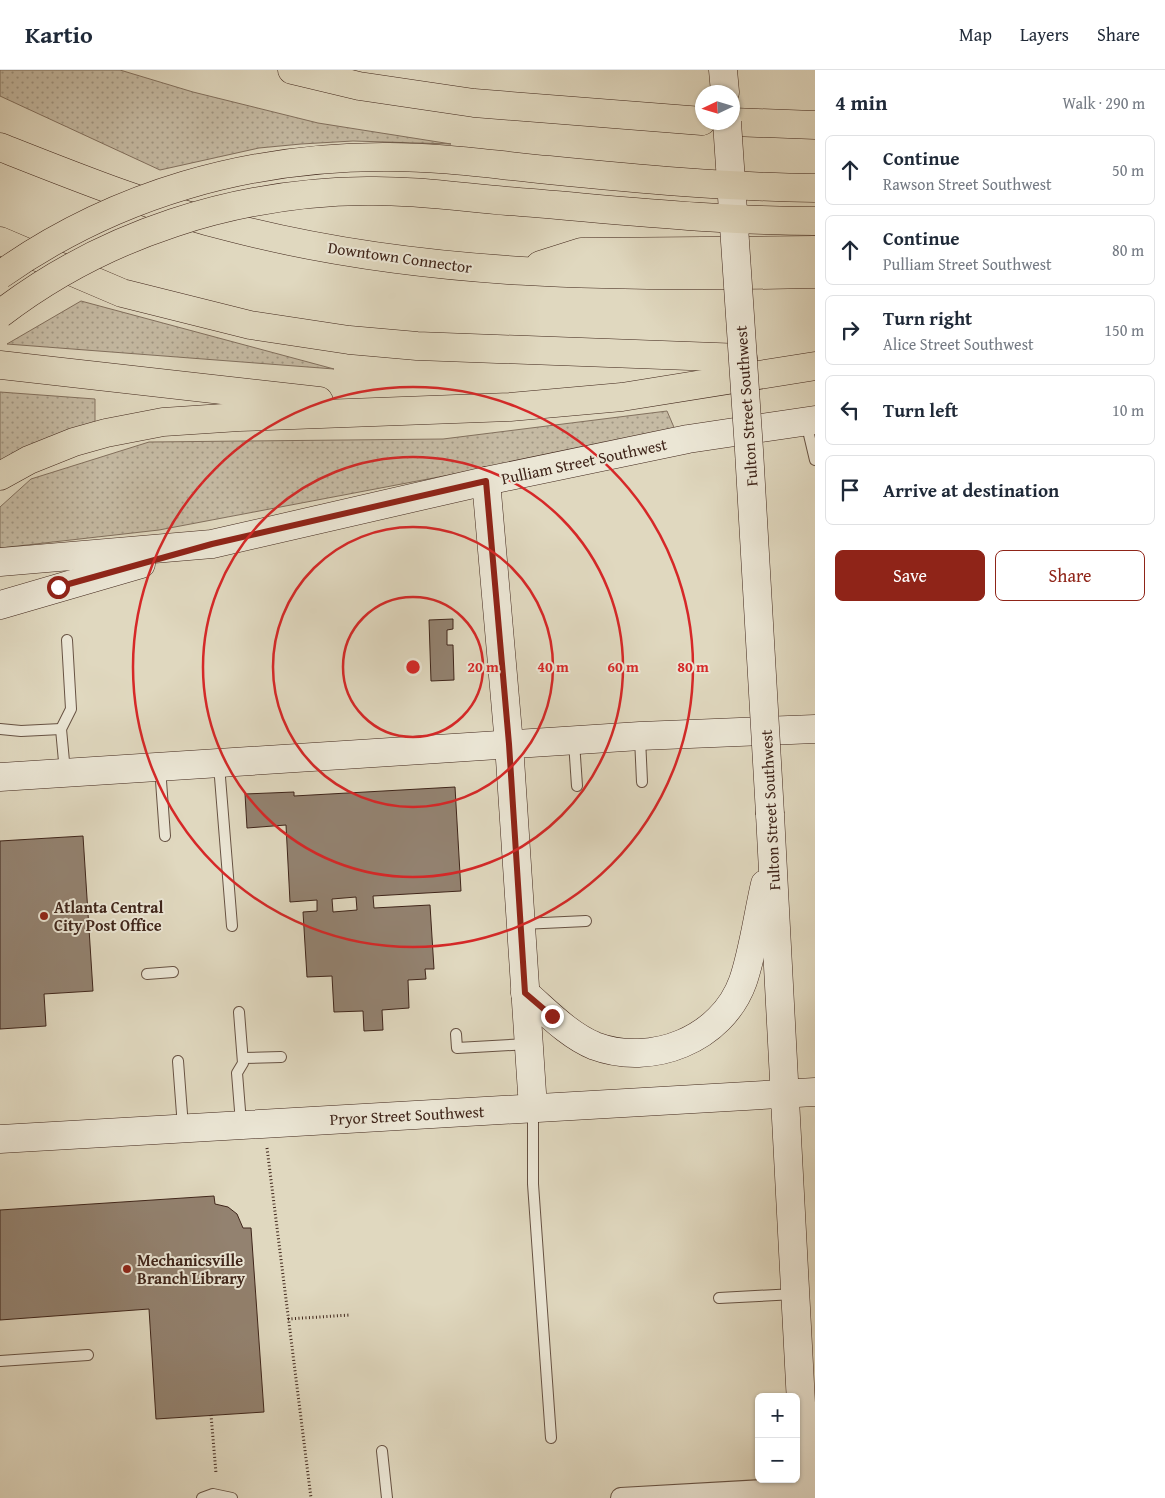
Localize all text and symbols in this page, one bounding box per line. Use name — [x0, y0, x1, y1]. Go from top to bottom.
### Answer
text: Kartio — [25, 17, 93, 52]
text: Map — [959, 21, 992, 48]
text: Layers — [1020, 21, 1069, 48]
text: Share — [1097, 21, 1140, 48]
north arrow — [695, 85, 740, 130]
text: 4 min — [835, 87, 887, 118]
text: Walk · 290 m — [1062, 91, 1145, 115]
text: Continue — [883, 144, 960, 172]
icon: ahead — [836, 156, 864, 184]
text: 50 m — [1112, 158, 1144, 182]
text: Rawson Street Southwest — [883, 172, 1052, 196]
text: Continue — [883, 224, 960, 252]
street label: Downtown Connector — [326, 235, 474, 279]
icon: ahead — [836, 236, 864, 264]
text: 80 m — [1112, 238, 1144, 262]
text: Pulliam Street Southwest — [883, 252, 1052, 276]
text: Turn right — [883, 304, 972, 332]
icon: right — [836, 316, 864, 344]
text: 150 m — [1104, 318, 1144, 342]
street label: Fulton Street Southwest — [728, 324, 764, 487]
text: Alice Street Southwest — [883, 332, 1034, 356]
icon: left — [836, 396, 864, 424]
text: Turn left — [883, 396, 958, 424]
text: 10 m — [1112, 398, 1144, 422]
street label: Pulliam Street Southwest — [499, 432, 669, 490]
icon: arrive — [836, 476, 864, 504]
text: Arrive at destination — [883, 476, 1059, 504]
button: Save — [835, 550, 985, 601]
button: Share — [995, 550, 1145, 601]
route start — [47, 576, 70, 599]
text: 20 m — [467, 656, 499, 677]
text: 40 m — [537, 656, 569, 677]
text: 60 m — [607, 656, 639, 677]
text: 80 m — [677, 656, 709, 677]
centre of rings — [404, 658, 422, 676]
street label: Fulton Street Southwest — [754, 729, 786, 891]
place label: Atlanta Central City Post Office — [54, 895, 163, 937]
marker: Atlanta Central City Post Office — [38, 910, 50, 922]
route end — [541, 1005, 564, 1028]
street label: Pryor Street Southwest — [329, 1099, 485, 1131]
place label: Mechanicsville Branch Library — [137, 1248, 246, 1290]
marker: Mechanicsville Branch Library — [121, 1263, 133, 1275]
map controls — [755, 1393, 800, 1483]
button: + — [755, 1393, 800, 1438]
button: − — [755, 1438, 800, 1483]

